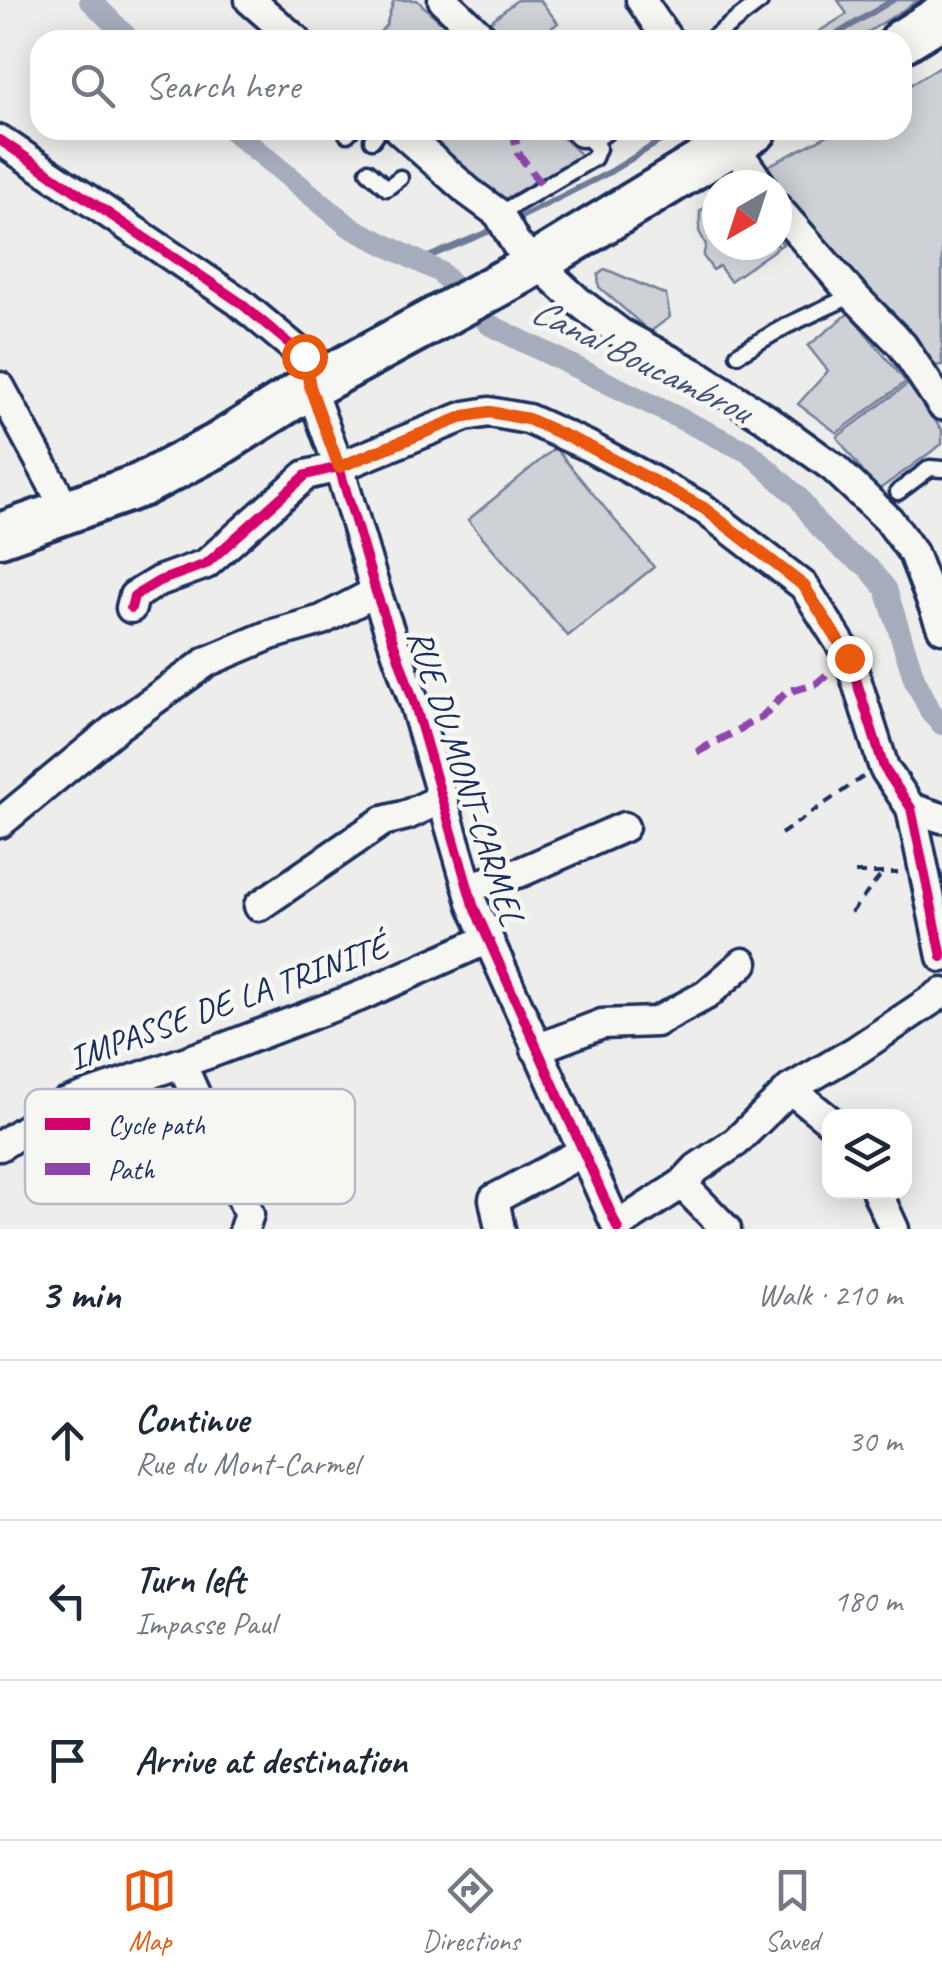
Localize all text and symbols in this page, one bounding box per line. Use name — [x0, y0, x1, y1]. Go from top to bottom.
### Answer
search box — [30, 30, 912, 140]
icon: search — [65, 58, 120, 113]
text: Search here — [145, 62, 300, 109]
north arrow — [702, 170, 792, 260]
water label: Canal Boucambrou — [524, 287, 764, 436]
route start — [282, 334, 328, 380]
street label: RUE DU MONT-CARMEL — [397, 624, 535, 931]
route end — [827, 636, 873, 682]
street label: IMPASSE DE LA TRINITÉ — [62, 922, 398, 1081]
legend — [25, 1089, 355, 1204]
text: Cycle path — [108, 1107, 205, 1142]
map controls — [822, 1109, 912, 1199]
button: layers — [822, 1109, 912, 1199]
text: Path — [108, 1152, 155, 1187]
text: 3 min — [40, 1268, 120, 1321]
text: Walk · 210 m — [758, 1274, 902, 1315]
text: Continue — [135, 1396, 249, 1443]
icon: ahead — [40, 1413, 95, 1468]
text: 30 m — [848, 1420, 902, 1461]
text: Rue du Mont-Carmel — [135, 1443, 359, 1484]
text: Turn left — [135, 1556, 245, 1603]
icon: left — [40, 1573, 95, 1628]
text: 180 m — [833, 1580, 902, 1621]
text: Impasse Paul — [135, 1603, 276, 1644]
icon: arrive — [40, 1733, 95, 1788]
text: Arrive at destination — [135, 1737, 407, 1784]
tab: Map — [122, 1863, 177, 1958]
tab: Directions — [422, 1863, 520, 1958]
tab: Saved — [765, 1863, 820, 1958]

